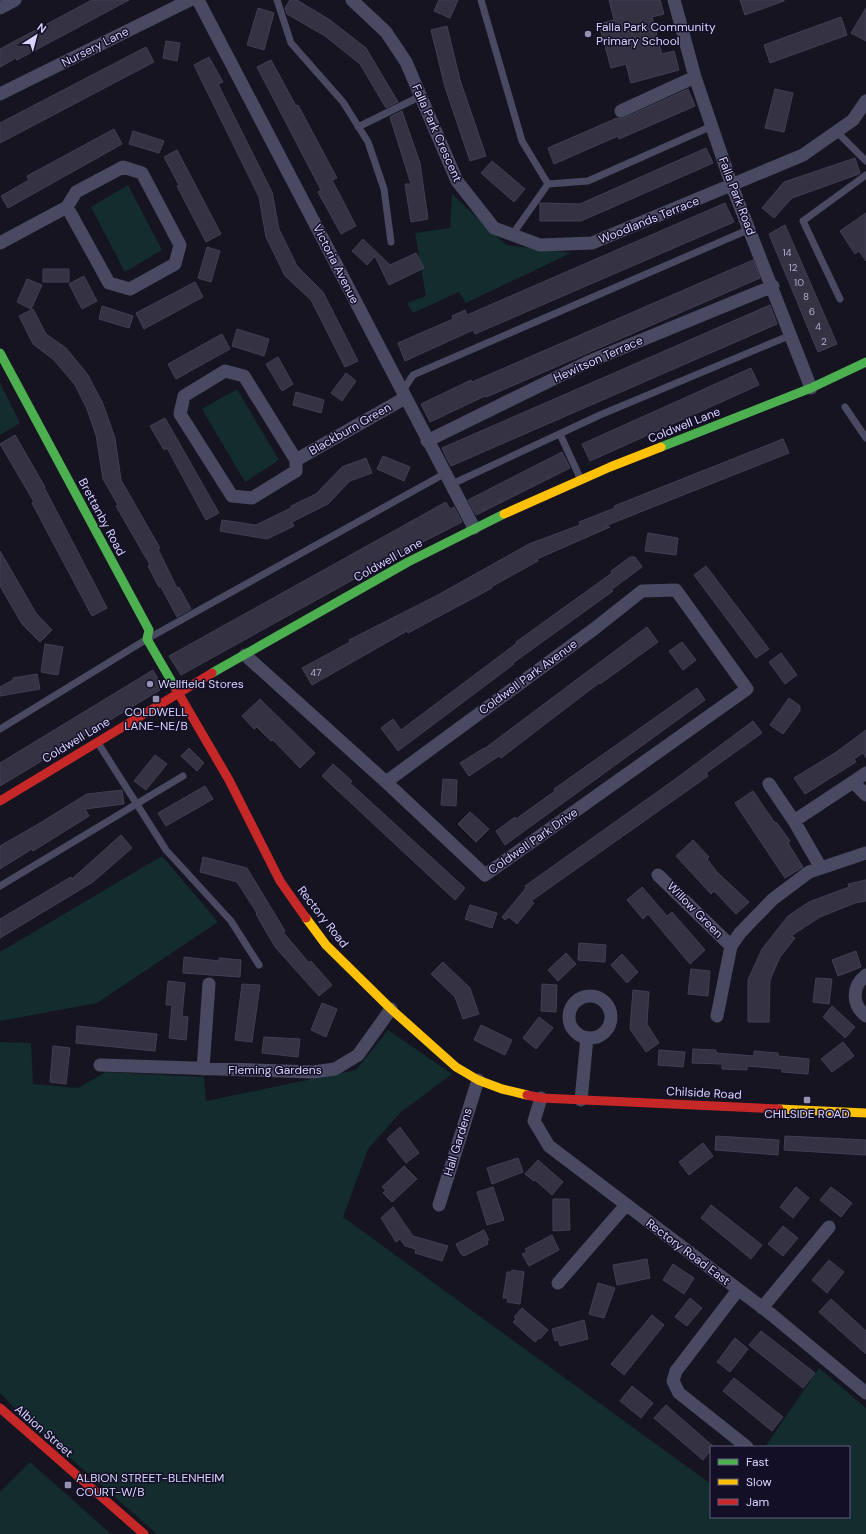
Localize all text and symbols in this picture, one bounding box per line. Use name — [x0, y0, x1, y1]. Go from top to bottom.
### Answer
north arrow — [16, 16, 56, 56]
place label: Falla Park Community Primary School — [596, 19, 716, 49]
text: N — [35, 20, 49, 36]
street label: Nursery Lane — [59, 23, 131, 71]
marker: Falla Park Community Primary School — [583, 29, 593, 39]
street label: Falla Park Crescent — [408, 82, 466, 185]
street label: Falla Park Road — [715, 155, 759, 237]
street label: Woodlands Terrace — [596, 192, 702, 247]
street label: Victoria Avenue — [309, 222, 363, 307]
house number: 14 — [782, 246, 792, 259]
house number: 12 — [789, 261, 798, 274]
house number: 10 — [794, 276, 804, 289]
house number: 8 — [803, 290, 809, 303]
house number: 6 — [809, 305, 815, 318]
house number: 4 — [815, 320, 821, 333]
street label: Hewitson Terrace — [551, 332, 645, 386]
house number: 2 — [821, 335, 827, 348]
street label: Blackburn Green — [306, 399, 394, 459]
street label: Coldwell Lane — [645, 403, 723, 447]
street label: Brettanby Road — [75, 475, 129, 559]
street label: Coldwell Lane — [351, 534, 426, 586]
street label: Coldwell Park Avenue — [476, 636, 581, 718]
house number: 47 — [310, 666, 322, 679]
place label: Wellfield Stores — [158, 676, 244, 692]
marker: Wellfield Stores — [145, 679, 155, 689]
marker: COLDWELL LANE-NE/B — [151, 694, 161, 704]
place label: COLDWELL LANE-NE/B — [124, 704, 188, 734]
street label: Coldwell Lane — [39, 713, 113, 767]
street label: Coldwell Park Drive — [485, 804, 581, 878]
street label: Willow Green — [664, 879, 727, 942]
street label: Rectory Road — [294, 883, 352, 951]
street label: Fleming Gardens — [228, 1062, 322, 1078]
street label: Chilside Road — [666, 1083, 742, 1103]
marker: CHILSIDE ROAD — [802, 1095, 812, 1105]
street label: Hall Gardens — [440, 1106, 476, 1178]
place label: CHILSIDE ROAD — [764, 1106, 850, 1122]
street label: Rectory Road East — [643, 1215, 733, 1289]
street label: Albion Street — [11, 1401, 77, 1461]
legend — [710, 1446, 850, 1518]
text: Fast — [746, 1454, 769, 1470]
place label: ALBION STREET-BLENHEIM COURT-W/B — [76, 1470, 224, 1500]
text: Slow — [746, 1474, 772, 1490]
marker: ALBION STREET-BLENHEIM COURT-W/B — [63, 1480, 73, 1490]
text: Jam — [746, 1494, 769, 1510]

